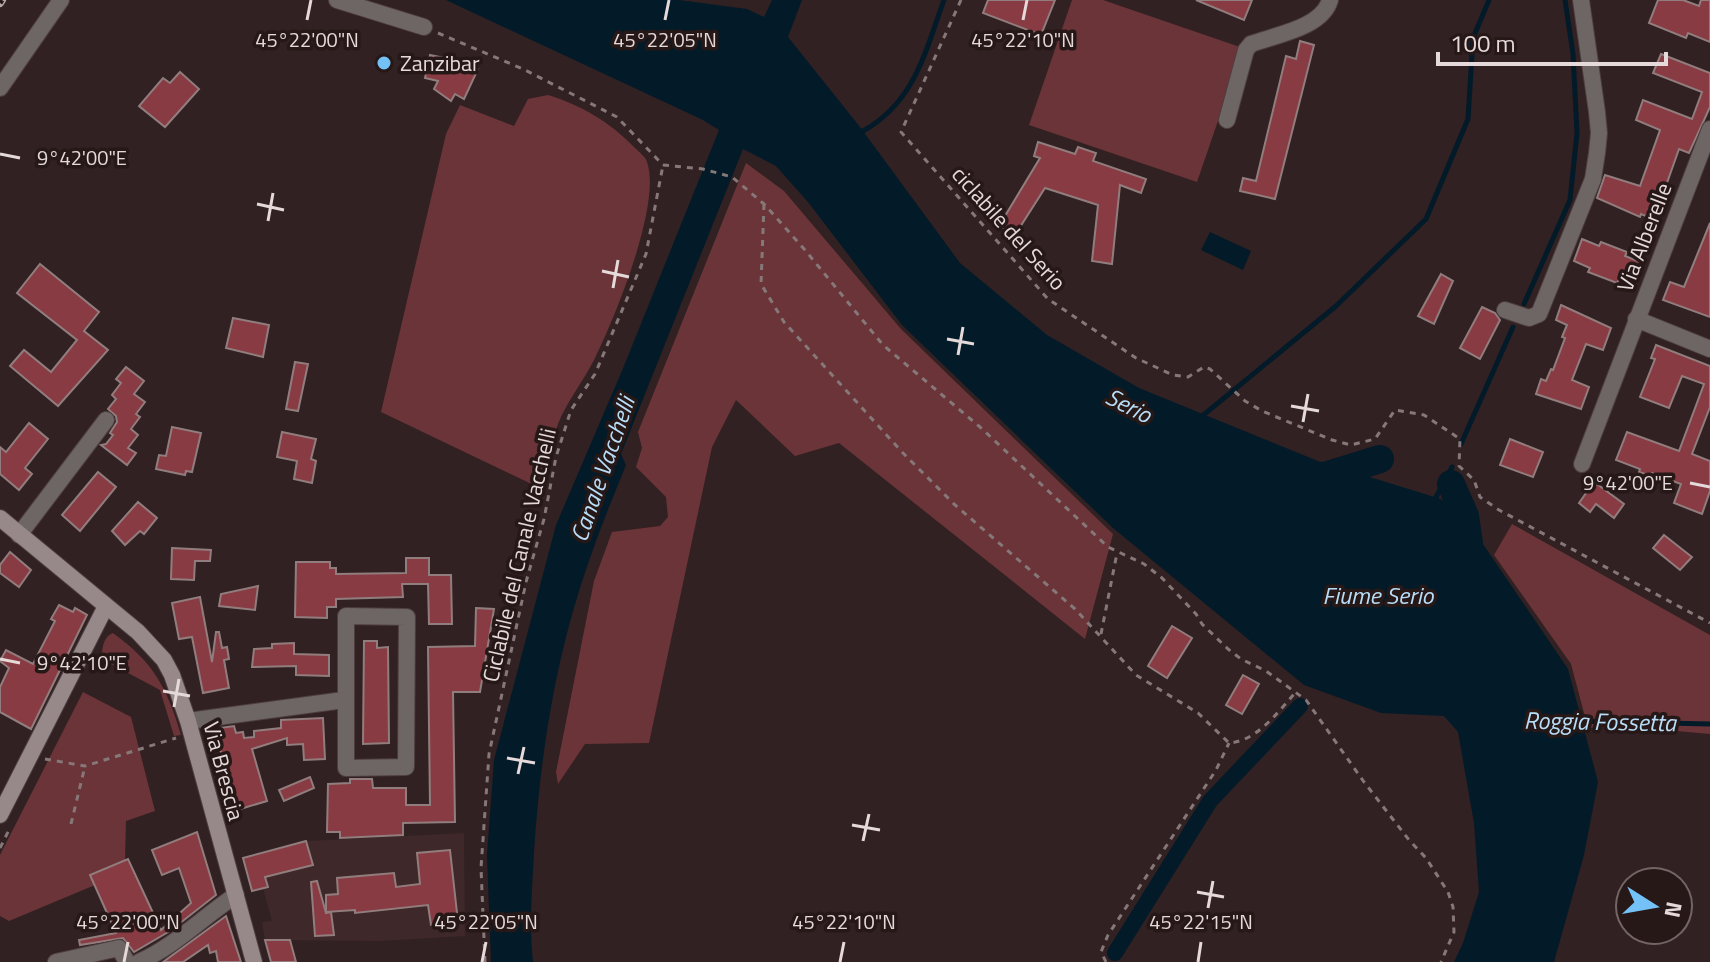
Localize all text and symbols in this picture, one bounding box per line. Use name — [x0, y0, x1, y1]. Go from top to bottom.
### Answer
scale bar — [1438, 16, 1666, 66]
text: 45°22'00"N — [255, 24, 359, 55]
text: 45°22'05"N — [613, 24, 717, 55]
text: 45°22'10"N — [971, 24, 1075, 55]
text: 100 m — [1450, 25, 1516, 61]
place label: Zanzibar — [400, 46, 480, 80]
marker: Zanzibar — [375, 54, 393, 72]
text: 9°42'00"E — [37, 142, 127, 173]
street label: ciclabile del Serio — [944, 158, 1074, 298]
street label: Via Alberelle — [1608, 178, 1680, 296]
water label: Serio — [1100, 378, 1159, 432]
water label: Canale Vacchelli — [560, 389, 645, 546]
street label: Ciclabile del Canale Vacchelli — [473, 425, 565, 685]
text: 9°42'00"E — [1583, 467, 1673, 498]
water label: Fiume Serio — [1323, 577, 1435, 613]
text: 9°42'10"E — [37, 647, 127, 678]
water label: Roggia Fossetta — [1524, 702, 1678, 740]
street label: Via Brescia — [194, 718, 254, 824]
north arrow — [1614, 866, 1694, 946]
text: N — [1655, 899, 1692, 921]
text: 45°22'00"N — [76, 906, 180, 937]
text: 45°22'05"N — [434, 906, 538, 937]
text: 45°22'10"N — [792, 906, 896, 937]
text: 45°22'15"N — [1149, 906, 1253, 937]

